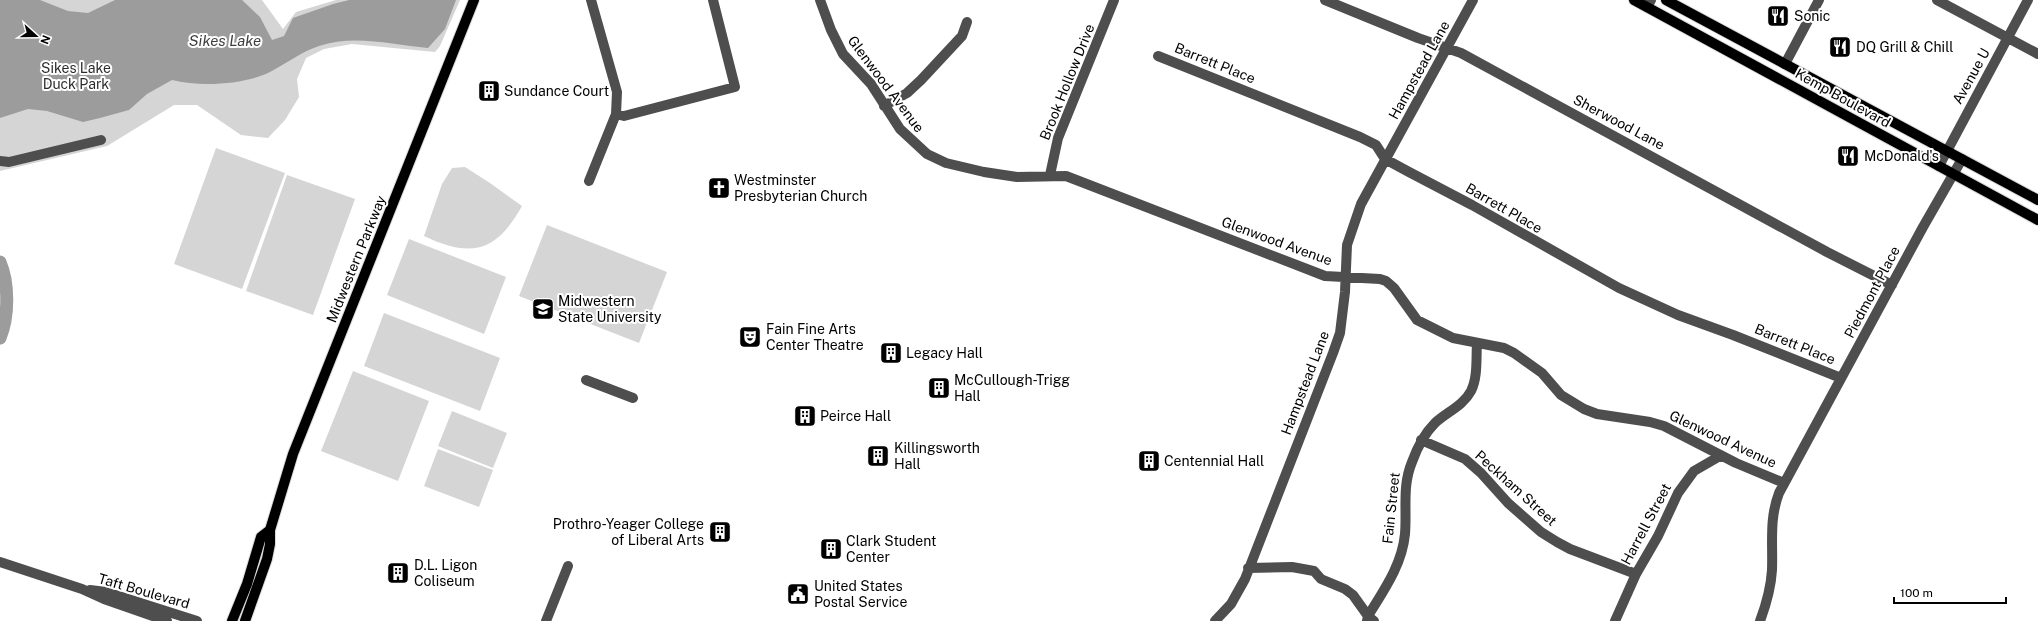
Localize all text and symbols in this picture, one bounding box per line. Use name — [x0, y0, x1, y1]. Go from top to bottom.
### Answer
restaurant icon: Sonic — [1765, 3, 1791, 29]
place label: Sonic — [1794, 8, 1830, 24]
north arrow — [16, 16, 56, 56]
street label: Hampstead Lane — [1385, 18, 1453, 122]
street label: Brook Hollow Drive — [1036, 21, 1098, 142]
water label: Sikes Lake — [189, 32, 261, 49]
text: N — [38, 33, 52, 46]
street label: Glenwood Avenue — [845, 33, 927, 135]
restaurant icon: DQ Grill & Chill — [1827, 34, 1853, 60]
place label: DQ Grill & Chill — [1856, 39, 1953, 55]
street label: Barrett Place — [1172, 40, 1258, 86]
street label: Avenue U — [1949, 45, 1993, 107]
park label: Sikes Lake Duck Park — [41, 60, 111, 92]
street label: Kemp Boulevard — [1793, 65, 1893, 131]
building icon: Sundance Court — [476, 78, 502, 104]
place label: Sundance Court — [504, 83, 609, 99]
street label: Sherwood Lane — [1571, 91, 1667, 153]
restaurant icon: McDonald's — [1835, 143, 1861, 169]
place label: McDonald's — [1864, 148, 1939, 164]
place label: Westminster Presbyterian Church — [734, 172, 867, 204]
church icon: Westminster Presbyterian Church — [706, 175, 732, 201]
street label: Barrett Place — [1463, 180, 1545, 236]
street label: Midwestern Parkway — [323, 193, 389, 325]
street label: Glenwood Avenue — [1220, 214, 1334, 268]
street label: Piedmont Place — [1841, 243, 1903, 341]
place label: Midwestern State University — [558, 293, 662, 325]
school or university icon: Midwestern State University — [530, 296, 556, 322]
place label: Fain Fine Arts Center Theatre — [766, 321, 864, 353]
street label: Barrett Place — [1752, 321, 1838, 367]
theatre icon: Fain Fine Arts Center Theatre — [737, 324, 763, 350]
street label: Hampstead Lane — [1278, 329, 1332, 437]
building icon: Legacy Hall — [878, 340, 904, 366]
place label: Legacy Hall — [906, 345, 983, 361]
place label: McCullough-Trigg Hall — [954, 372, 1070, 404]
building icon: McCullough-Trigg Hall — [926, 375, 952, 401]
building icon: Peirce Hall — [792, 403, 818, 429]
street label: Glenwood Avenue — [1667, 407, 1779, 471]
place label: Peirce Hall — [820, 408, 891, 424]
place label: Killingsworth Hall — [894, 440, 980, 472]
building icon: Killingsworth Hall — [865, 443, 891, 469]
street label: Peckham Street — [1472, 447, 1560, 529]
building icon: Centennial Hall — [1136, 448, 1162, 474]
place label: Centennial Hall — [1164, 453, 1264, 469]
street label: Fain Street — [1379, 471, 1403, 545]
street label: Harrell Street — [1618, 481, 1674, 567]
place label: Prothro-Yeager College of Liberal Arts — [553, 516, 704, 548]
building icon: Prothro-Yeager College of Liberal Arts — [707, 519, 733, 545]
place label: Clark Student Center — [846, 533, 936, 565]
building icon: Clark Student Center — [818, 536, 844, 562]
place label: D.L. Ligon Coliseum — [414, 557, 477, 589]
building icon: D.L. Ligon Coliseum — [385, 560, 411, 586]
street label: Taft Boulevard — [96, 570, 192, 612]
place label: United States Postal Service — [814, 578, 907, 610]
scale bar — [1894, 579, 2006, 605]
public building icon: United States Postal Service — [785, 581, 811, 607]
text: 100 m — [1900, 586, 1933, 600]

